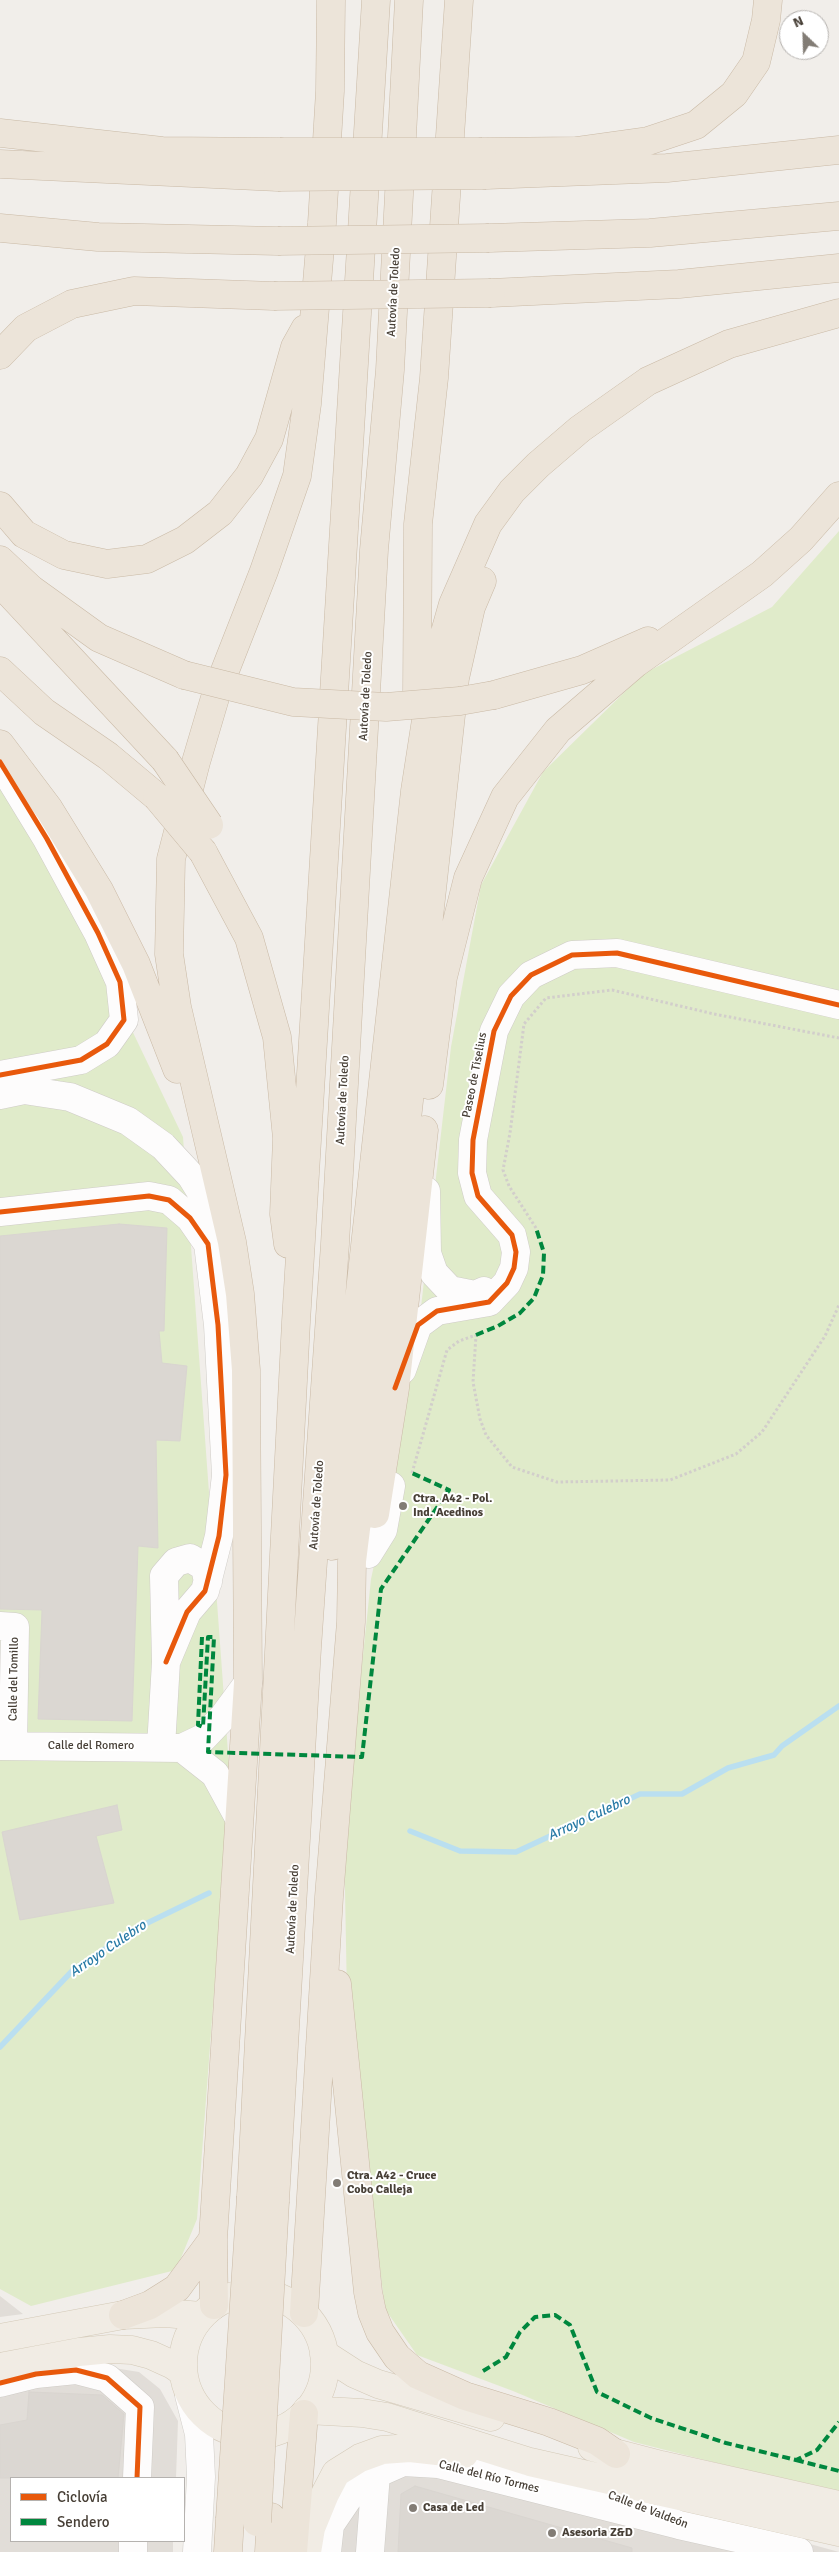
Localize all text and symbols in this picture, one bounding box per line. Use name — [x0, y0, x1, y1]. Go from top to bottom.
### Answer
north arrow — [779, 10, 829, 60]
text: N — [790, 12, 806, 32]
street label: Autovía de Toledo — [384, 247, 404, 337]
street label: Autovía de Toledo — [356, 651, 376, 741]
street label: Paseo de Tiselius — [460, 1031, 490, 1119]
street label: Autovía de Toledo — [333, 1055, 353, 1145]
street label: Autovía de Toledo — [307, 1460, 327, 1550]
place label: Ctra. A42 - Pol. Ind. Acedinos — [413, 1492, 492, 1520]
marker: Ctra. A42 - Pol. Ind. Acedinos — [397, 1500, 409, 1512]
street label: Calle del Tomillo — [6, 1637, 22, 1721]
street label: Calle del Romero — [48, 1739, 134, 1753]
water label: Arroyo Culebro — [545, 1792, 633, 1844]
street label: Autovía de Toledo — [283, 1864, 303, 1954]
water label: Arroyo Culebro — [66, 1917, 150, 1981]
place label: Ctra. A42 - Cruce Cobo Calleja — [347, 2169, 436, 2197]
marker: Ctra. A42 - Cruce Cobo Calleja — [331, 2177, 343, 2189]
street label: Calle del Río Tormes — [437, 2458, 541, 2496]
legend — [10, 2477, 185, 2542]
text: Ciclovía — [57, 2488, 108, 2506]
street label: Calle de Valdeón — [606, 2488, 690, 2532]
place label: Casa de Led — [423, 2501, 484, 2515]
marker: Casa de Led — [407, 2502, 419, 2514]
text: Sendero — [57, 2513, 110, 2531]
place label: Asesoria Z&D — [562, 2526, 633, 2540]
marker: Asesoria Z&D — [546, 2527, 558, 2539]

